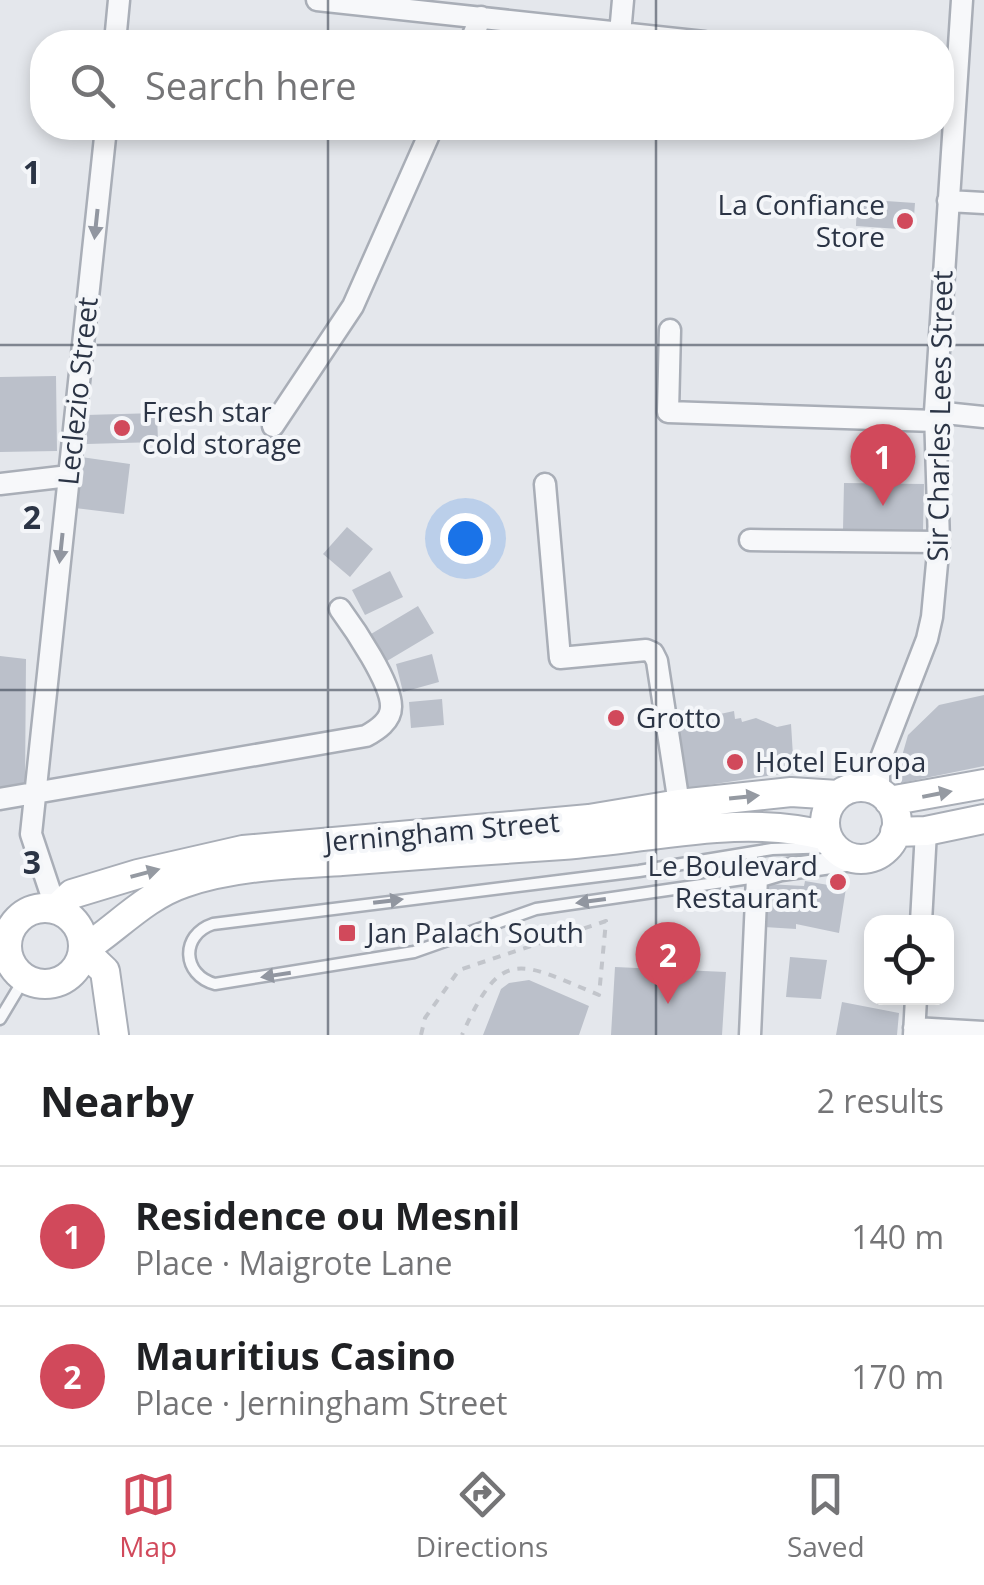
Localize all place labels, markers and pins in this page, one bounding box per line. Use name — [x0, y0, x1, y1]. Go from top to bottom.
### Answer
place label: La Confiance Store — [718, 185, 885, 255]
marker: La Confiance Store — [894, 210, 916, 232]
place label: Fresh star cold storage — [142, 392, 302, 462]
marker: Fresh star cold storage — [111, 417, 133, 439]
pin: 1 — [850, 424, 916, 506]
place label: Grotto — [636, 698, 721, 736]
marker: Grotto — [605, 707, 627, 729]
place label: Hotel Europa — [755, 742, 926, 780]
marker: Hotel Europa — [724, 751, 746, 773]
place label: Le Boulevard Restaurant — [647, 846, 818, 916]
marker: Le Boulevard Restaurant — [827, 871, 849, 893]
place label: Jan Palach South — [364, 913, 584, 951]
marker: Jan Palach South — [336, 922, 358, 944]
pin: 2 — [636, 922, 700, 1004]

